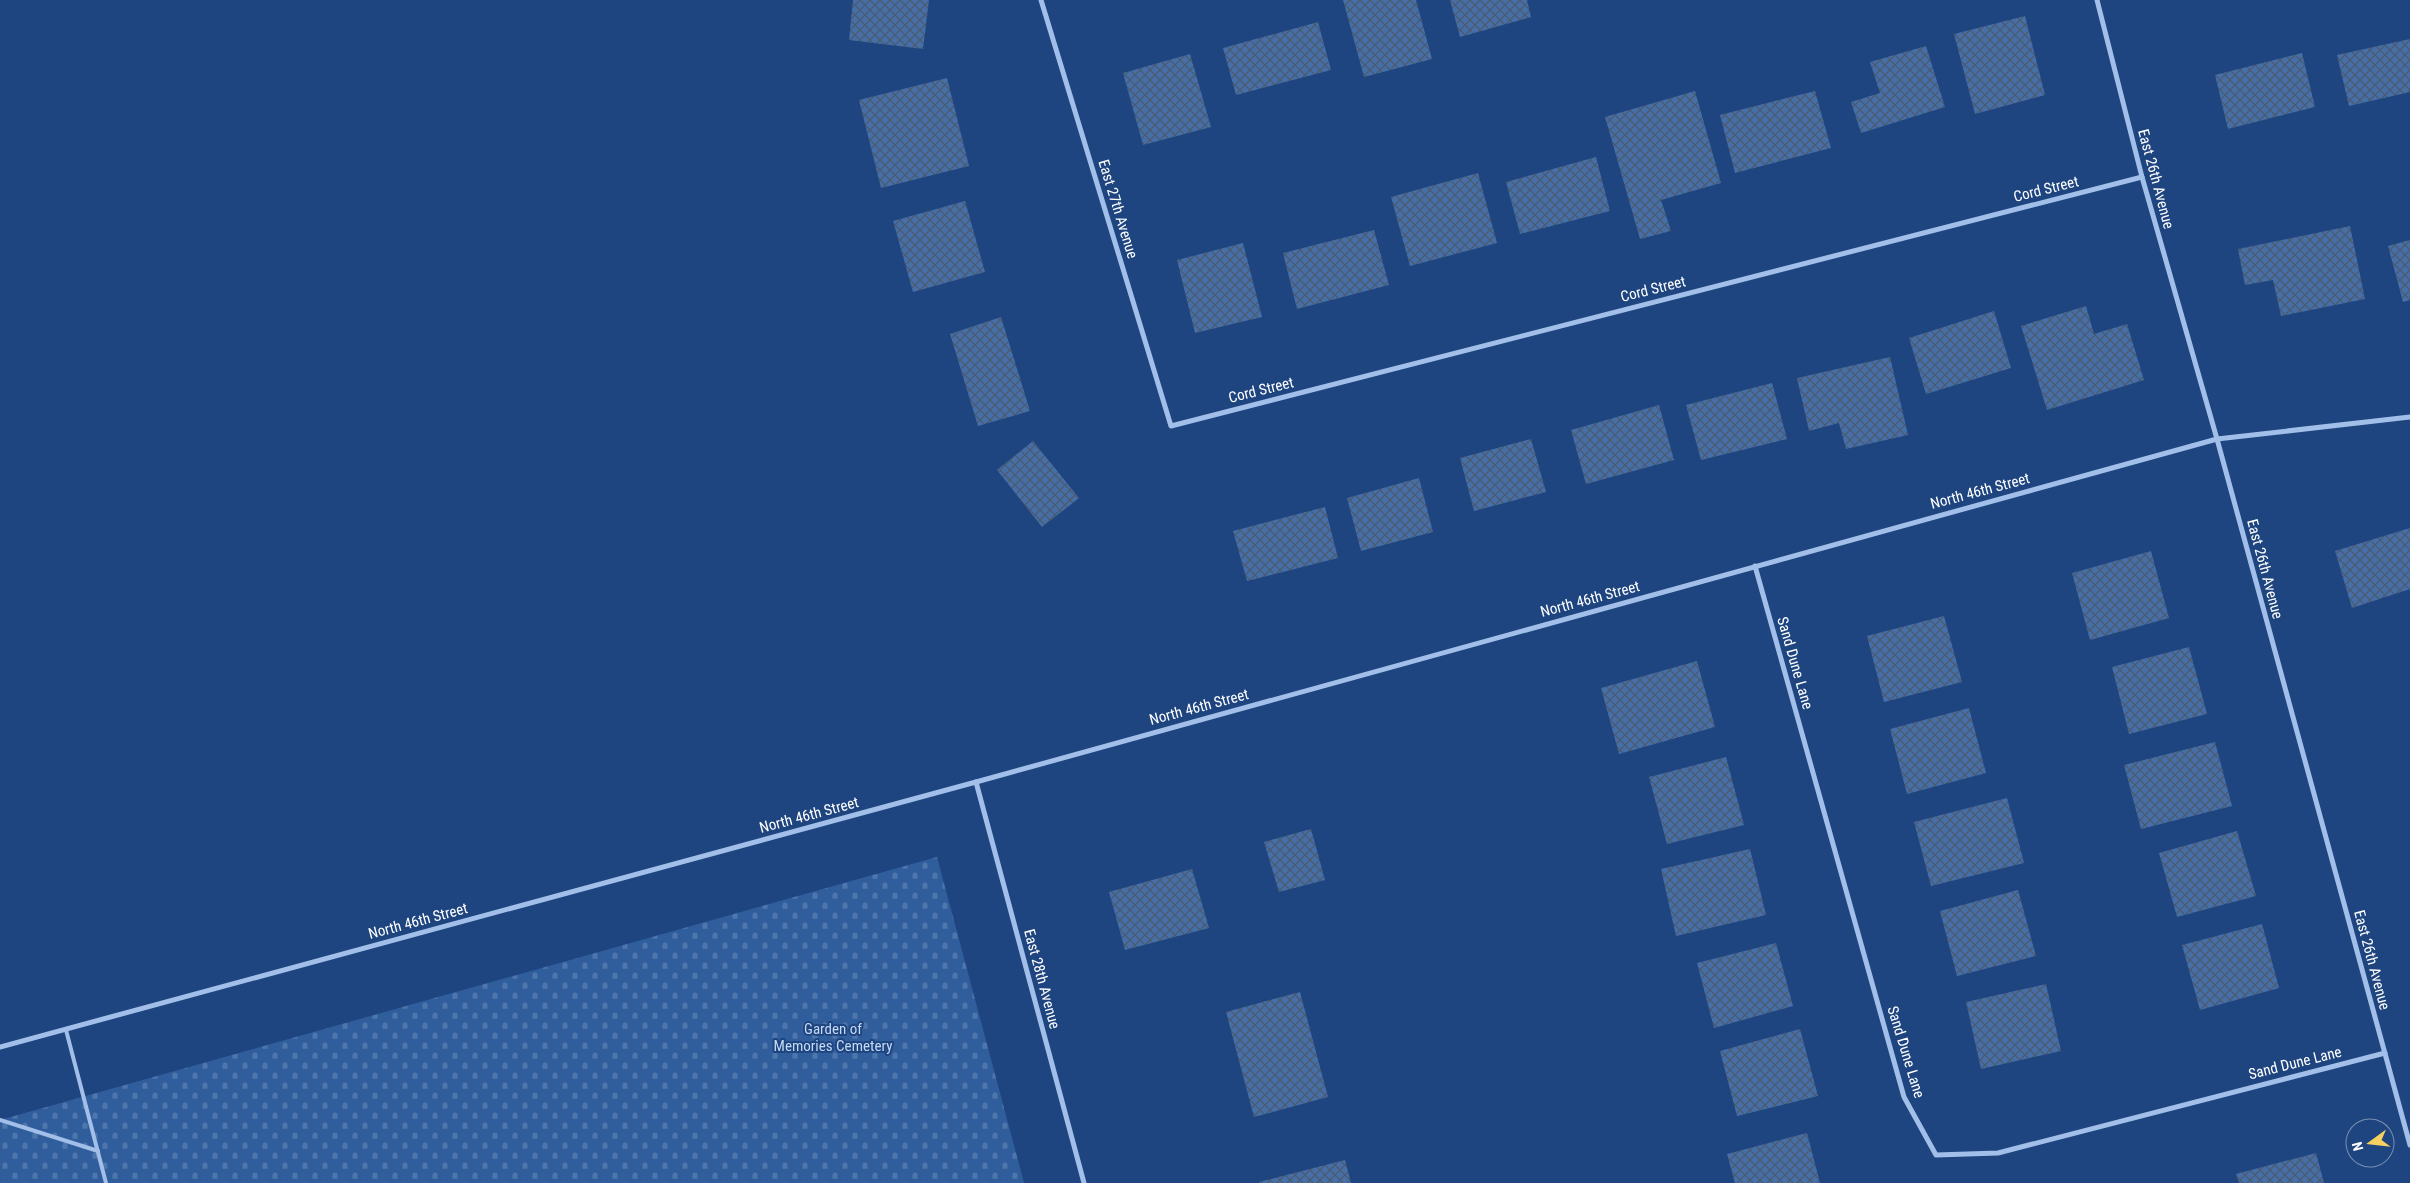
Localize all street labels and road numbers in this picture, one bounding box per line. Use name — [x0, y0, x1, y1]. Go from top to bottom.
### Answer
street label: East 26th Avenue — [2134, 127, 2178, 231]
street label: East 27th Avenue — [1094, 157, 1142, 261]
street label: Cord Street — [2012, 172, 2080, 206]
street label: Cord Street — [1619, 272, 1687, 306]
street label: Cord Street — [1227, 373, 1295, 407]
street label: North 46th Street — [1928, 469, 2032, 513]
street label: East 26th Avenue — [2243, 517, 2287, 621]
street label: North 46th Street — [1538, 577, 1642, 621]
street label: Sand Dune Lane — [1773, 615, 1817, 711]
street label: North 46th Street — [1147, 685, 1251, 729]
street label: North 46th Street — [757, 793, 861, 837]
street label: North 46th Street — [366, 899, 470, 943]
street label: East 26th Avenue — [2350, 908, 2394, 1012]
street label: East 28th Avenue — [1020, 927, 1064, 1031]
street label: Sand Dune Lane — [1883, 1004, 1929, 1100]
street label: Sand Dune Lane — [2247, 1043, 2343, 1083]

